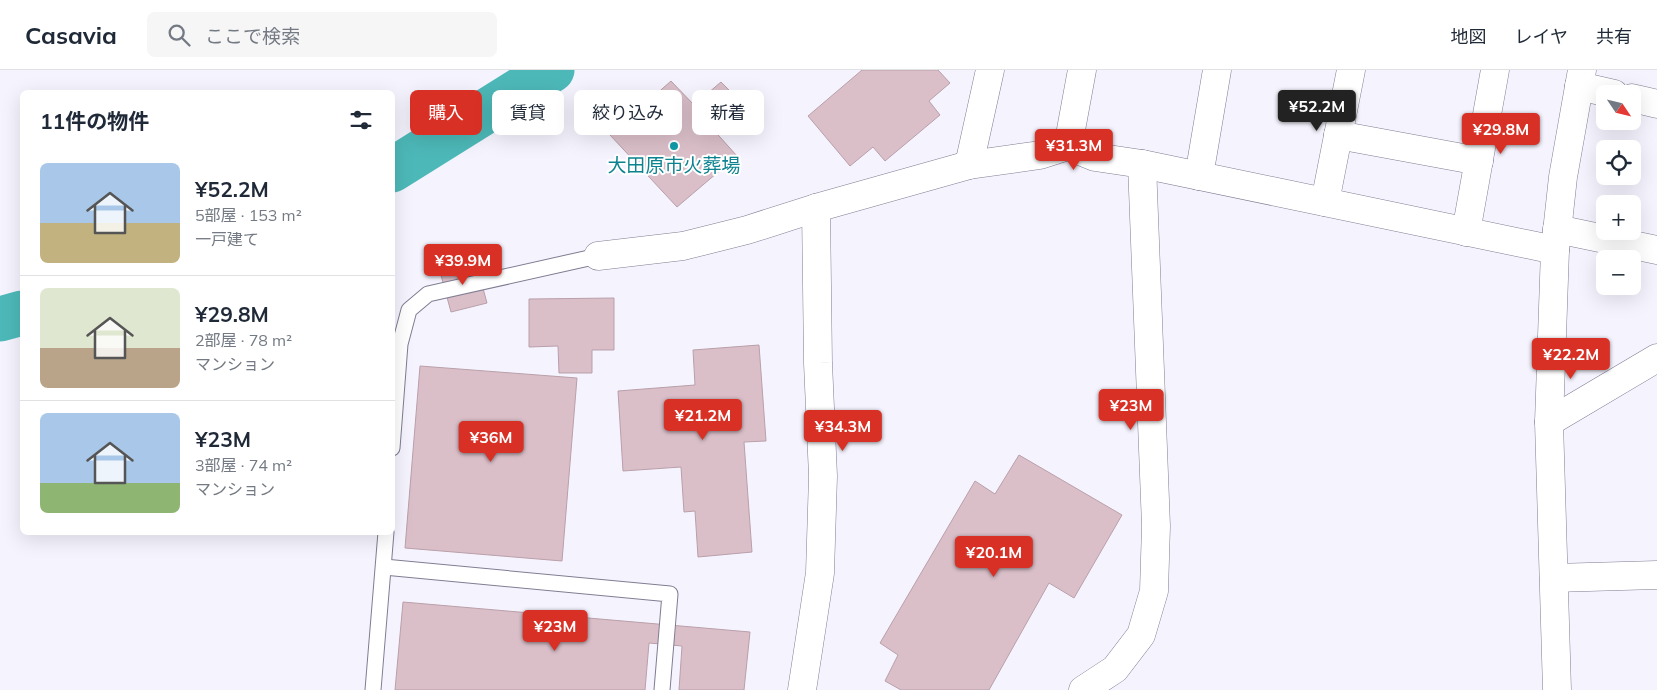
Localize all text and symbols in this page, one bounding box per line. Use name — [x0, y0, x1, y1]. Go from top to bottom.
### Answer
search box — [147, 12, 497, 57]
text: Casavia — [25, 20, 117, 50]
icon: search — [165, 21, 193, 49]
text: ここで検索 — [205, 24, 300, 48]
text: 地図 — [1451, 25, 1487, 48]
text: レイヤ — [1515, 25, 1568, 48]
text: 共有 — [1596, 25, 1632, 48]
north arrow — [1596, 85, 1641, 130]
map controls — [1596, 85, 1641, 295]
chip: 購入 — [410, 90, 482, 135]
chip: 賃貸 — [492, 90, 564, 135]
chip: 絞り込み — [574, 90, 682, 135]
chip: 新着 — [692, 90, 764, 135]
pin: ¥52.2M — [1276, 90, 1358, 132]
text: ¥52.2M — [1289, 96, 1345, 116]
icon: filters — [347, 106, 375, 134]
text: 11件の物件 — [40, 108, 149, 134]
pin: ¥29.8M — [1460, 112, 1542, 155]
text: ¥29.8M — [1473, 119, 1529, 139]
pin: ¥31.3M — [1033, 128, 1115, 171]
text: ¥31.3M — [1046, 135, 1102, 155]
marker: 大田原市火葬場 — [668, 140, 680, 152]
button: locate — [1596, 140, 1641, 185]
place label: 大田原市火葬場 — [607, 153, 741, 177]
text: ¥52.2M — [195, 176, 269, 202]
icon: home — [80, 183, 140, 243]
button: + — [1596, 195, 1641, 240]
text: 5部屋 · 153 m² — [195, 205, 302, 225]
text: 一戸建て — [195, 229, 259, 249]
pin: ¥39.9M — [422, 244, 504, 286]
text: ¥39.9M — [435, 250, 491, 270]
button: − — [1596, 250, 1641, 295]
text: ¥29.8M — [195, 301, 269, 327]
icon: home — [80, 308, 140, 368]
text: 2部屋 · 78 m² — [195, 330, 292, 350]
pin: ¥22.2M — [1530, 338, 1612, 380]
text: ¥22.2M — [1543, 344, 1599, 364]
text: マンション — [195, 354, 275, 374]
pin: ¥23M — [1101, 388, 1161, 431]
text: ¥23M — [1110, 395, 1152, 415]
pin: ¥21.2M — [662, 398, 744, 441]
text: ¥21.2M — [675, 405, 731, 425]
pin: ¥34.3M — [802, 410, 884, 452]
text: ¥34.3M — [815, 416, 871, 436]
pin: ¥36M — [461, 420, 521, 463]
text: ¥23M — [195, 426, 251, 452]
text: ¥36M — [470, 427, 512, 447]
icon: home — [80, 433, 140, 493]
text: 3部屋 · 74 m² — [195, 455, 292, 475]
text: マンション — [195, 479, 275, 499]
pin: ¥20.1M — [953, 536, 1035, 578]
text: ¥20.1M — [966, 542, 1022, 562]
pin: ¥23M — [525, 610, 585, 652]
text: ¥23M — [534, 616, 576, 636]

